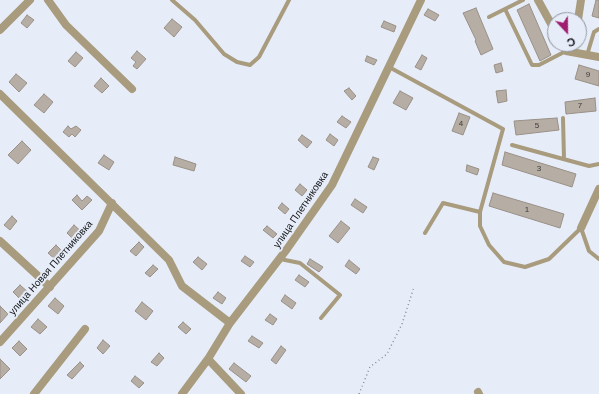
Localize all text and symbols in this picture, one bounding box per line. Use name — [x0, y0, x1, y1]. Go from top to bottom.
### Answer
north arrow — [547, 12, 587, 52]
text: С — [565, 35, 577, 49]
house number: 9 — [586, 70, 590, 80]
house number: 7 — [578, 101, 582, 111]
house number: 4 — [459, 119, 463, 129]
house number: 5 — [535, 121, 539, 131]
house number: 3 — [537, 164, 541, 174]
street label: улица Плетниковка — [271, 169, 331, 251]
house number: 1 — [525, 205, 529, 215]
street label: улица Новая Плетниковка — [7, 218, 95, 318]

